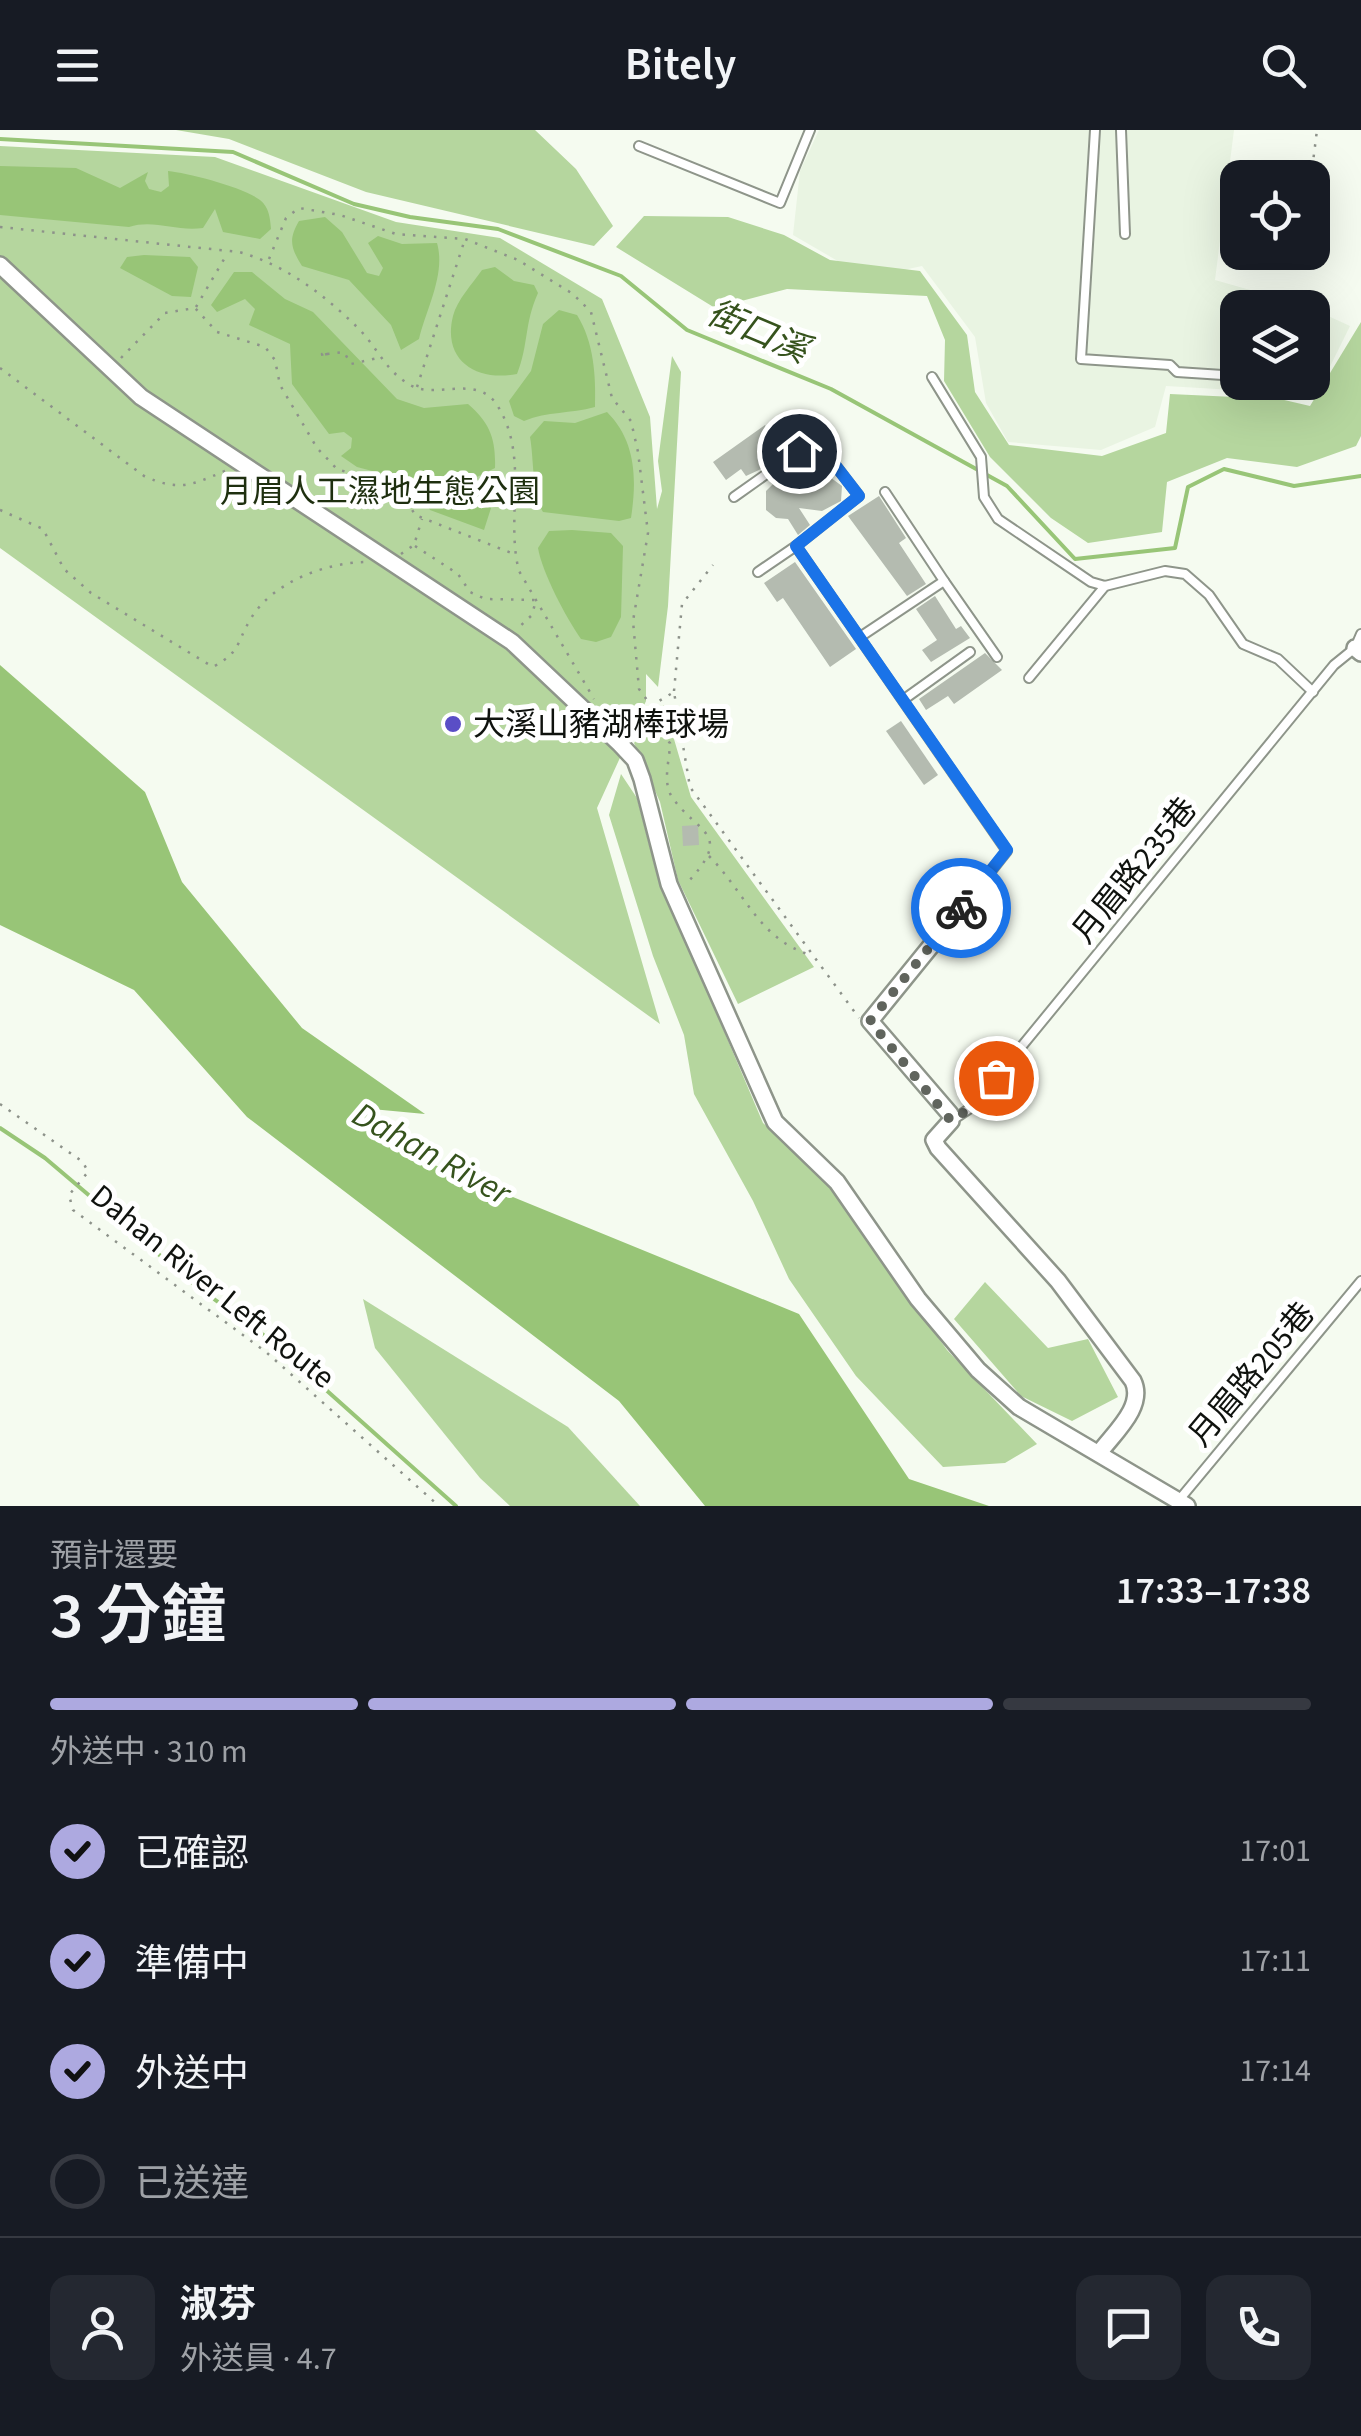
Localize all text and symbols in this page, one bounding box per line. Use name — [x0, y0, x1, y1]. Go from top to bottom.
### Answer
text: Bitely — [625, 33, 736, 97]
icon: menu — [50, 38, 105, 93]
icon: search — [1256, 38, 1311, 93]
map controls — [1220, 160, 1330, 400]
button: locate — [1220, 160, 1330, 270]
water label: 街口溪 — [700, 288, 820, 377]
button: layers — [1220, 290, 1330, 400]
pin — [757, 409, 842, 494]
icon: home — [772, 424, 827, 479]
park label: 月眉人工濕地生態公園 — [220, 469, 540, 515]
place label: 大溪山豬湖棒球場 — [473, 702, 729, 748]
marker: 大溪山豬湖棒球場 — [442, 713, 464, 735]
street label: 月眉路235巷 — [1062, 788, 1208, 953]
courier — [911, 858, 1011, 958]
icon: bike — [934, 881, 989, 936]
pin — [954, 1036, 1039, 1121]
icon: bag — [969, 1051, 1024, 1106]
water label: Dahan River — [343, 1090, 522, 1219]
street label: Dahan River Left Route — [80, 1174, 345, 1400]
street label: 月眉路205巷 — [1178, 1293, 1326, 1457]
text: 預計還要 — [50, 1533, 178, 1579]
text: 17:33–17:38 — [1116, 1564, 1311, 1618]
text: 3 分鐘 — [50, 1570, 226, 1663]
text: 外送中 · 310 m — [50, 1729, 247, 1775]
icon: check — [50, 1824, 105, 1879]
text: 已確認 — [135, 1827, 249, 1881]
text: 17:01 — [1239, 1828, 1311, 1874]
icon: check — [50, 1934, 105, 1989]
text: 準備中 — [135, 1937, 249, 1991]
text: 17:11 — [1239, 1938, 1311, 1984]
icon: check — [50, 2044, 105, 2099]
text: 外送中 — [135, 2047, 249, 2101]
text: 17:14 — [1239, 2048, 1311, 2094]
text: 已送達 — [135, 2157, 249, 2211]
button: person — [50, 2275, 155, 2380]
button: chat — [1076, 2275, 1181, 2380]
button: phone — [1206, 2275, 1311, 2380]
text: 淑芬 — [180, 2278, 256, 2332]
text: 外送員 · 4.7 — [180, 2336, 337, 2382]

